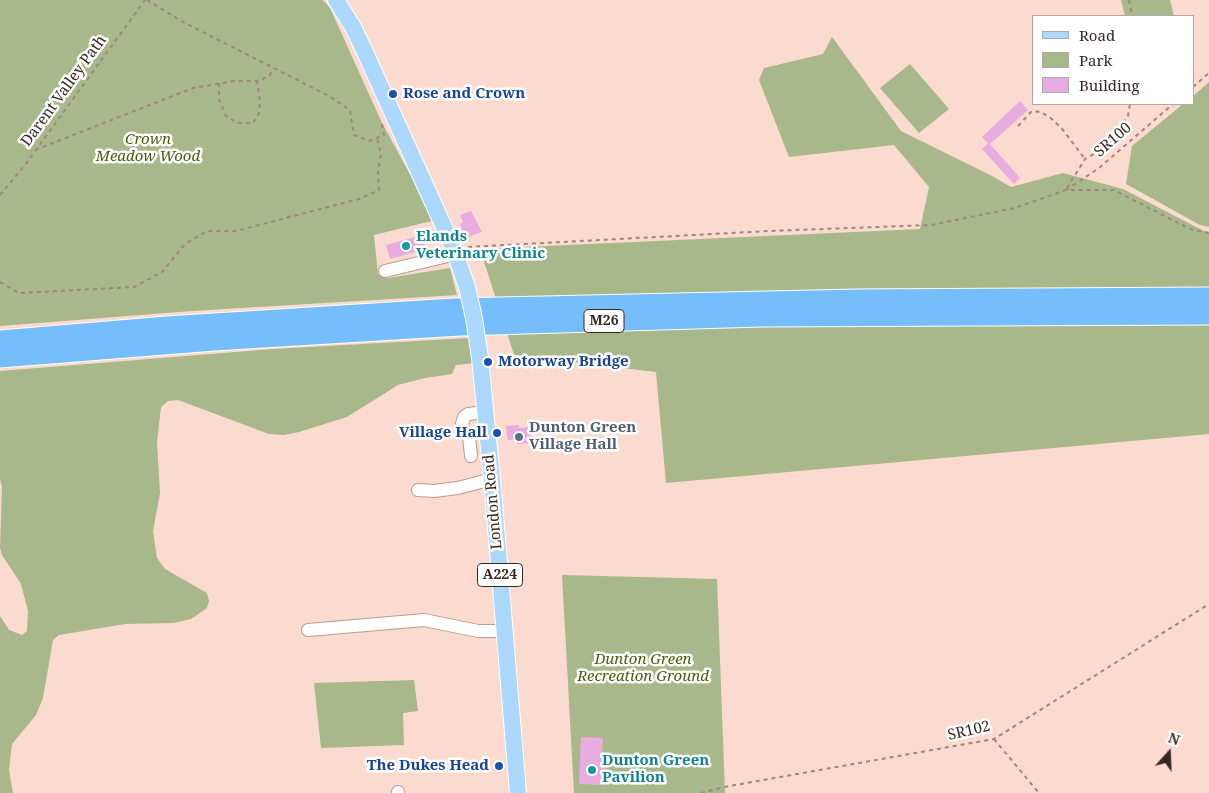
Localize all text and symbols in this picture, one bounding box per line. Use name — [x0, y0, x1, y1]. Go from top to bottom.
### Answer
legend — [1032, 15, 1194, 105]
text: Road — [1079, 25, 1115, 45]
street label: Darent Valley Path — [18, 32, 110, 150]
text: Park — [1079, 50, 1112, 70]
text: Building — [1079, 75, 1140, 95]
place label: Rose and Crown — [403, 85, 525, 103]
marker: Rose and Crown — [387, 88, 399, 100]
street label: SR100 — [1091, 119, 1135, 161]
park label: Crown Meadow Wood — [96, 131, 200, 166]
place label: Elands Veterinary Clinic — [416, 228, 545, 263]
marker: Elands Veterinary Clinic — [400, 240, 412, 252]
road number: M26 — [584, 310, 624, 332]
place label: Motorway Bridge — [498, 353, 629, 371]
marker: Motorway Bridge — [482, 356, 494, 368]
place label: Dunton Green Village Hall — [529, 419, 636, 454]
place label: Village Hall — [399, 424, 487, 442]
marker: Village Hall — [491, 427, 503, 439]
marker: Dunton Green Village Hall — [513, 431, 525, 443]
street label: London Road — [480, 454, 506, 550]
road number: A224 — [478, 564, 522, 586]
park label: Dunton Green Recreation Ground — [577, 651, 709, 686]
street label: SR102 — [946, 717, 992, 745]
north arrow — [1144, 728, 1194, 778]
text: N — [1166, 728, 1183, 749]
place label: Dunton Green Pavilion — [602, 752, 709, 787]
place label: The Dukes Head — [367, 757, 489, 775]
marker: The Dukes Head — [493, 760, 505, 772]
marker: Dunton Green Pavilion — [586, 764, 598, 776]

